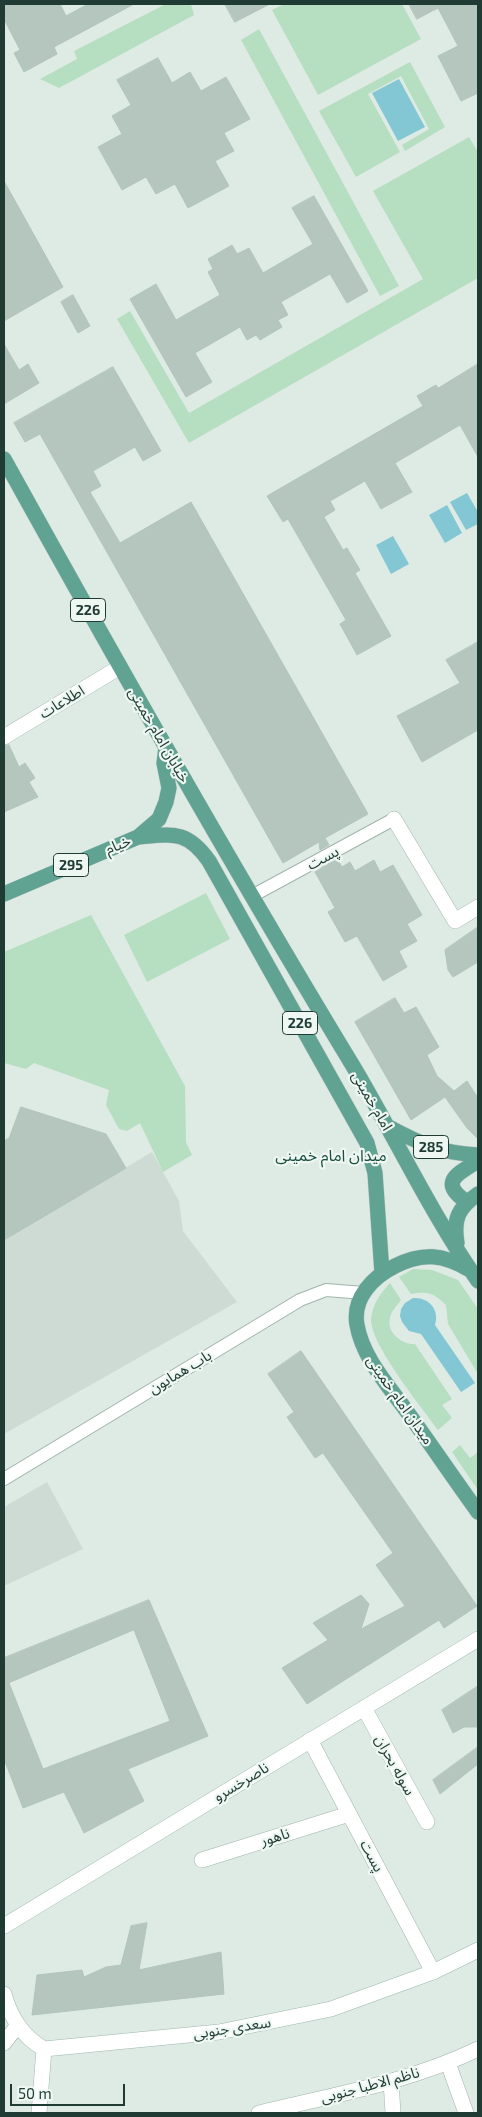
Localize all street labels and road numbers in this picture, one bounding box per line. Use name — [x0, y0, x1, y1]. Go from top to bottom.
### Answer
road number: 226 — [70, 598, 106, 622]
street label: اطلاعات — [36, 682, 88, 722]
street label: خیابان امام خمینی — [125, 684, 193, 786]
street label: خیام — [103, 832, 133, 858]
street label: پست — [304, 842, 342, 874]
road number: 295 — [54, 854, 88, 876]
road number: 226 — [282, 1011, 318, 1034]
street label: امام خمینی — [348, 1068, 396, 1134]
road number: 285 — [414, 1136, 448, 1158]
street label: باب همایون — [145, 1346, 215, 1398]
street label: میدان امام خمینی — [363, 1352, 437, 1448]
street label: سوله بحران — [371, 1732, 419, 1798]
street label: ناصرخسرو — [210, 1758, 272, 1806]
street label: ناهور — [258, 1824, 292, 1850]
street label: پست — [356, 1837, 388, 1875]
street label: سعدی جنوبی — [192, 2013, 272, 2043]
street label: ناظم الاطبا جنوبی — [319, 2063, 421, 2107]

